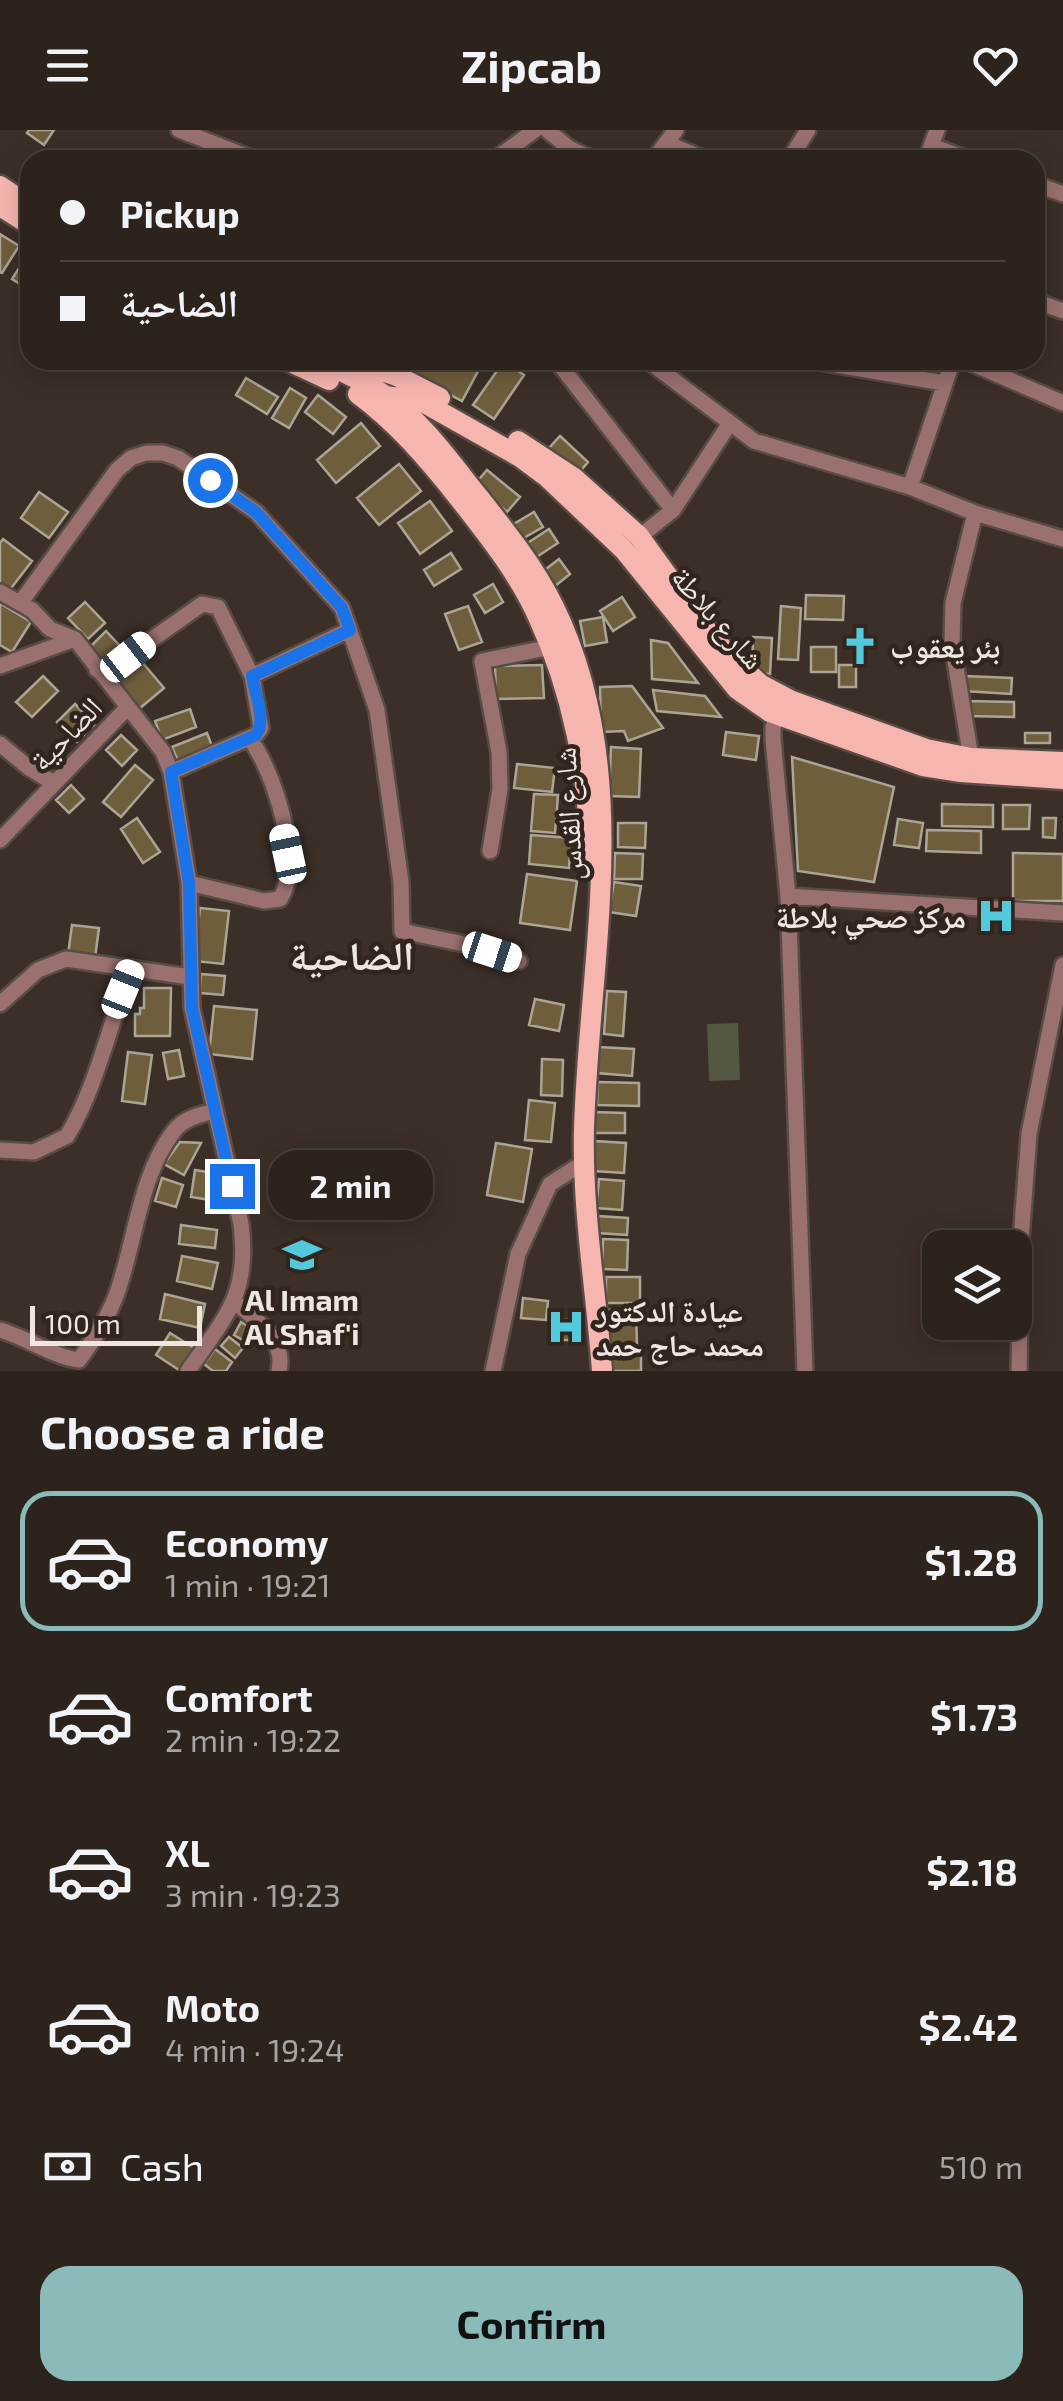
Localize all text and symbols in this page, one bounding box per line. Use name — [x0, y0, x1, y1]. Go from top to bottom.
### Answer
icon: menu — [40, 38, 95, 93]
text: Zipcab — [461, 38, 602, 92]
icon: heart — [968, 38, 1023, 93]
text: Pickup — [120, 190, 240, 236]
text: الضاحية — [120, 279, 238, 325]
route start — [188, 458, 233, 503]
street label: شارع بلاطة — [663, 559, 773, 677]
church icon: بئر يعقوب — [839, 625, 881, 667]
car — [95, 627, 161, 687]
place label: بئر يعقوب — [890, 628, 1000, 665]
street label: الضاحية — [22, 689, 109, 777]
street label: شارع القدس — [546, 746, 591, 882]
car — [267, 822, 309, 886]
hospital icon: مركز صحي بلاطة — [975, 895, 1017, 937]
place label: مركز صحي بلاطة — [776, 898, 966, 941]
car — [459, 928, 525, 976]
district label: الضاحية — [290, 930, 414, 979]
car — [98, 956, 148, 1022]
callout: 2 min — [267, 1151, 432, 1221]
route end — [210, 1164, 255, 1209]
text: 2 min — [310, 1166, 391, 1204]
map controls — [922, 1230, 1032, 1340]
button: layers — [922, 1230, 1032, 1340]
school or university icon: Al Imam Al Shaf'i — [281, 1234, 323, 1276]
place label: Al Imam Al Shaf'i — [244, 1281, 360, 1351]
place label: عيادة الدكتور محمد حاج حمد — [594, 1292, 764, 1365]
scale bar — [30, 1301, 202, 1346]
text: 100 m — [45, 1306, 121, 1340]
hospital icon: عيادة الدكتور محمد حاج حمد — [545, 1306, 587, 1348]
text: Choose a ride — [40, 1404, 325, 1458]
icon: car — [45, 1516, 135, 1606]
text: Economy — [165, 1519, 329, 1565]
text: $1.28 — [925, 1538, 1018, 1584]
text: 1 min · 19:21 — [165, 1565, 331, 1603]
icon: car — [45, 1671, 135, 1761]
text: Comfort — [165, 1674, 313, 1720]
text: $1.73 — [930, 1693, 1018, 1739]
text: 2 min · 19:22 — [165, 1720, 341, 1758]
icon: car — [45, 1826, 135, 1916]
text: XL — [165, 1829, 210, 1875]
text: $2.18 — [926, 1848, 1018, 1894]
text: 3 min · 19:23 — [165, 1875, 341, 1913]
icon: car — [45, 1981, 135, 2071]
text: Moto — [165, 1984, 260, 2030]
text: $2.42 — [918, 2003, 1018, 2049]
text: 4 min · 19:24 — [165, 2030, 344, 2068]
icon: cash — [40, 2139, 95, 2194]
text: Cash — [120, 2143, 204, 2189]
text: 510 m — [939, 2147, 1023, 2185]
button: Confirm — [40, 2266, 1023, 2381]

